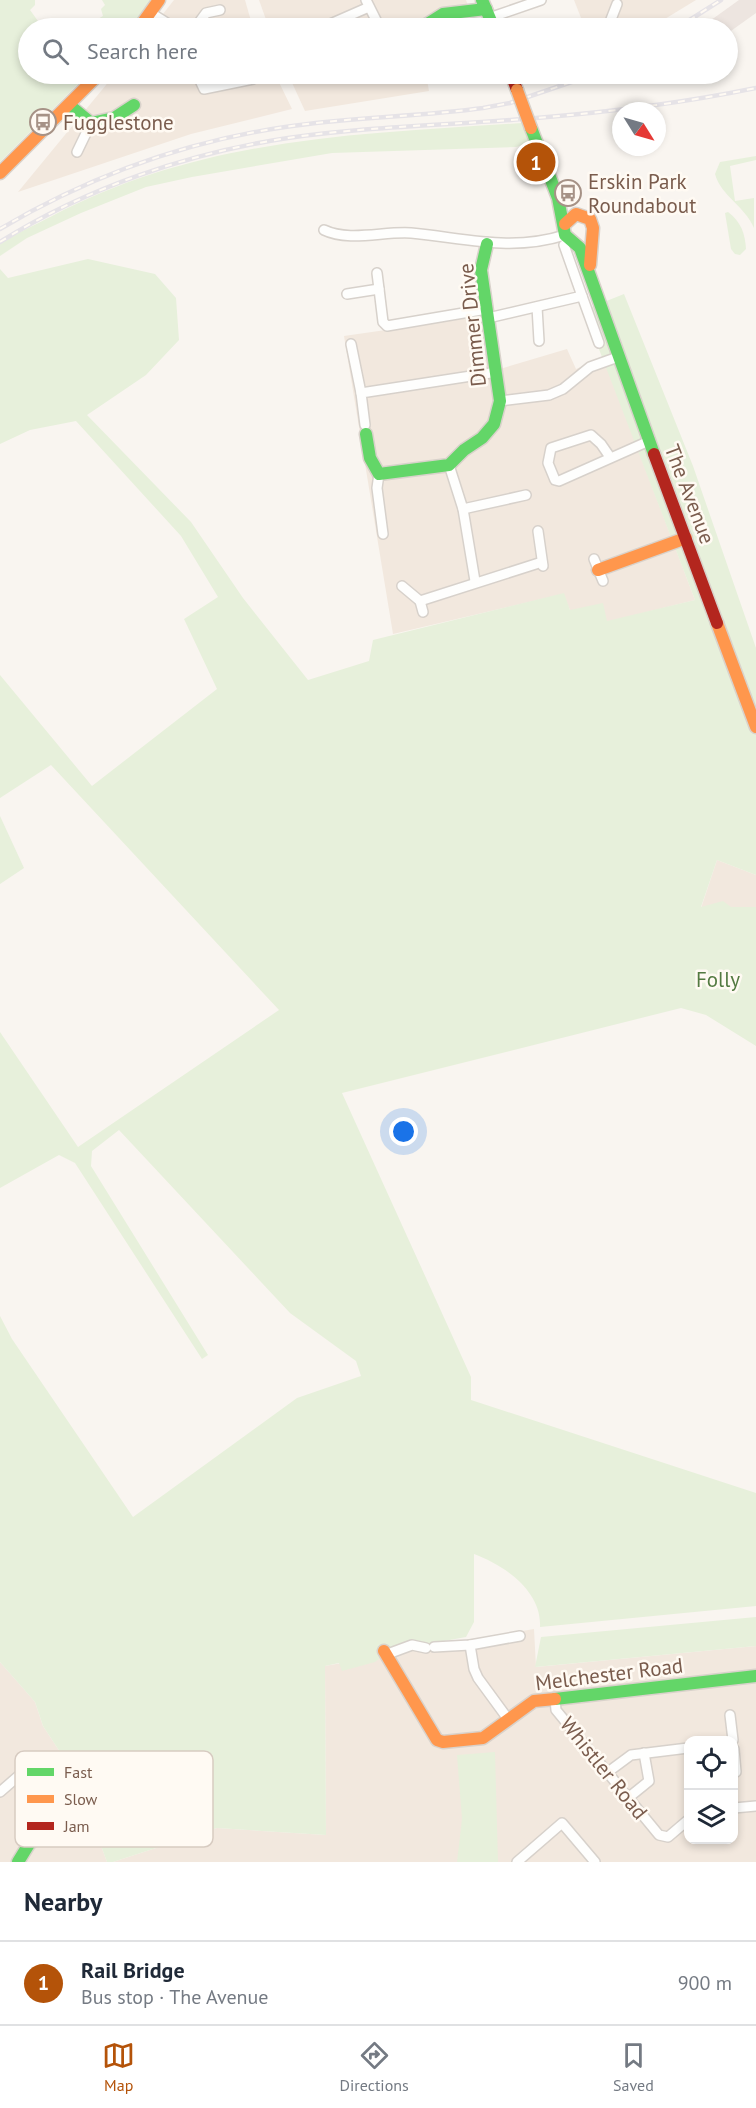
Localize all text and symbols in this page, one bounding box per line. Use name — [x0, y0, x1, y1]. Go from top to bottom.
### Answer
search box — [18, 18, 738, 84]
icon: search — [39, 35, 72, 68]
text: Search here — [87, 37, 198, 65]
north arrow — [612, 102, 666, 156]
bus stop icon: Fugglestone — [28, 107, 58, 137]
place label: Fugglestone — [63, 109, 174, 136]
pin: 1 — [516, 140, 556, 184]
place label: Erskin Park Roundabout — [588, 168, 696, 219]
bus stop icon: Erskin Park Roundabout — [553, 178, 583, 208]
street label: Dimmer Drive — [452, 262, 492, 388]
street label: The Avenue — [659, 440, 721, 548]
park label: Folly — [696, 966, 740, 993]
your location — [389, 1117, 418, 1146]
street label: Melchester Road — [534, 1652, 684, 1696]
street label: Whistler Road — [554, 1711, 654, 1825]
map controls — [684, 1736, 738, 1844]
button: locate — [684, 1736, 738, 1790]
legend — [15, 1751, 213, 1847]
text: Fast — [64, 1762, 93, 1782]
text: Slow — [64, 1789, 98, 1809]
button: layers — [684, 1790, 738, 1844]
text: Jam — [63, 1816, 90, 1836]
text: Nearby — [24, 1885, 102, 1918]
text: Rail Bridge — [81, 1956, 185, 1984]
text: 1 — [38, 1970, 49, 1996]
text: 900 m — [678, 1970, 732, 1996]
text: Bus stop · The Avenue — [81, 1984, 269, 2010]
tab: Map — [102, 2039, 135, 2095]
tab: Directions — [340, 2039, 409, 2095]
tab: Saved — [613, 2039, 654, 2095]

